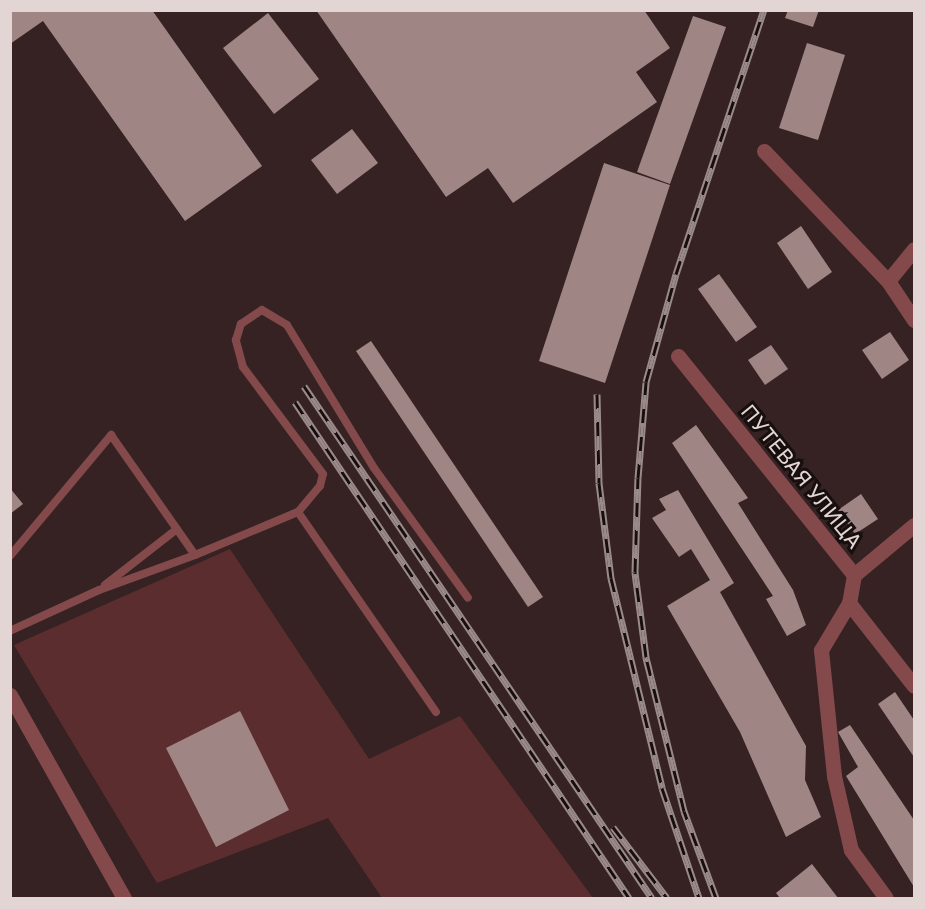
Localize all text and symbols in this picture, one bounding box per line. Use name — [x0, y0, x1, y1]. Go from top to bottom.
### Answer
street label: ПУТЕВАЯ УЛИЦА — [736, 399, 868, 553]

